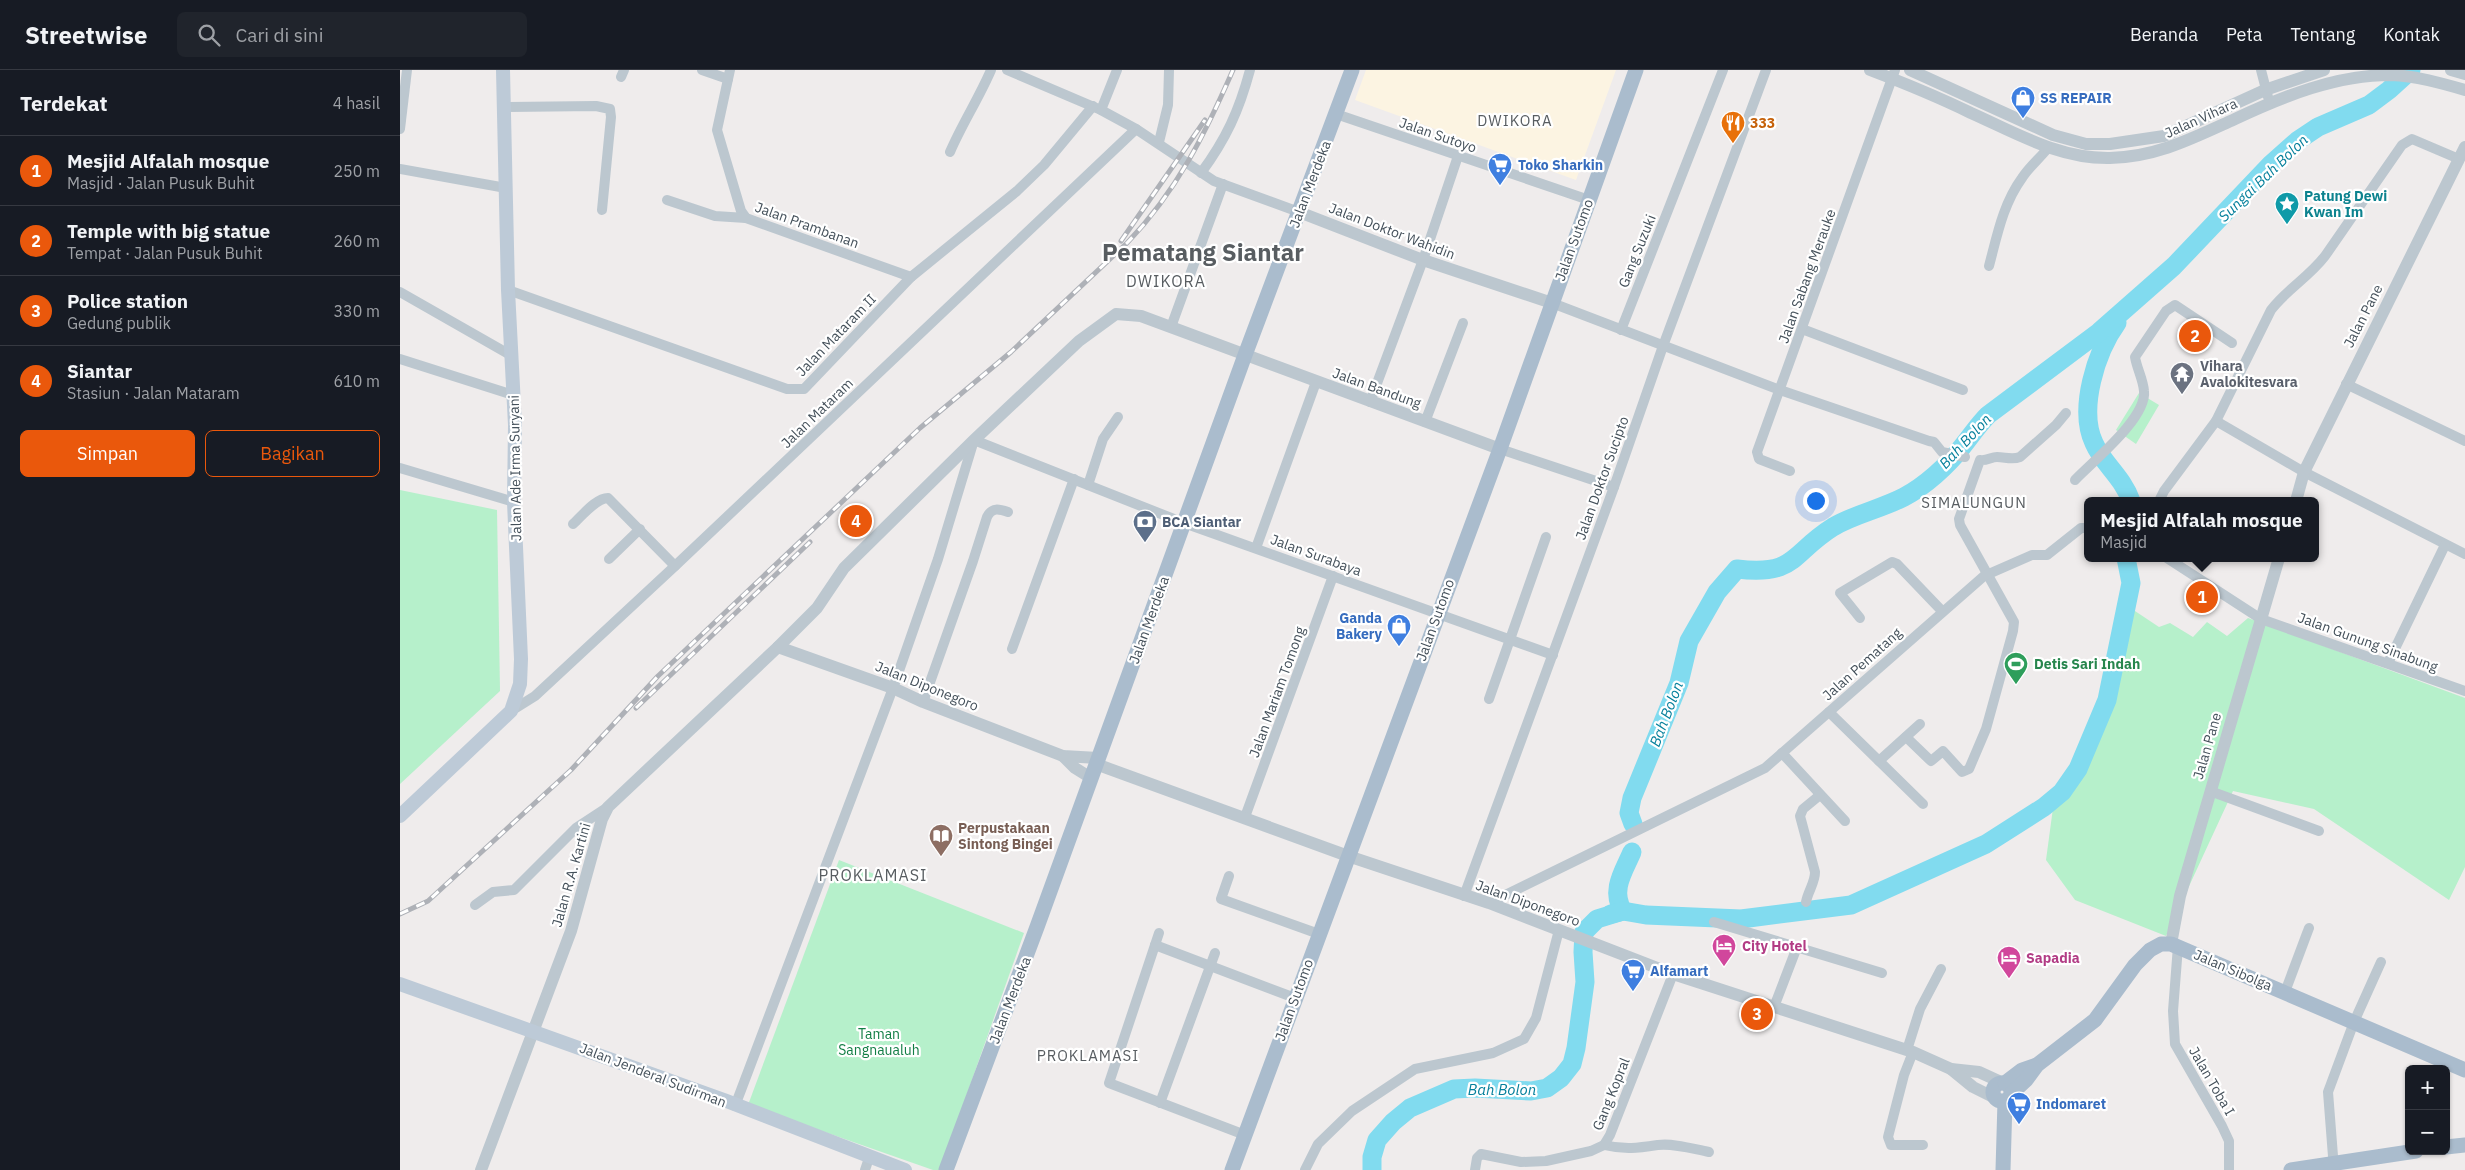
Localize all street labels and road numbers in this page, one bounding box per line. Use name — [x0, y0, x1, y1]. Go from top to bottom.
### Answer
street label: Jalan Vihara — [2162, 94, 2240, 142]
street label: Jalan Sutoyo — [1397, 113, 1479, 157]
street label: Jalan Merdeka — [1285, 137, 1335, 230]
street label: Jalan Sutomo — [1551, 196, 1597, 283]
street label: Jalan Prambanan — [753, 198, 861, 252]
street label: Jalan Doktor Wahidin — [1326, 199, 1458, 263]
street label: Jalan Sabang Merauke — [1774, 206, 1840, 346]
street label: Gang Suzuki — [1614, 212, 1660, 290]
street label: Jalan Pane — [2339, 281, 2387, 351]
street label: Jalan Mataram II — [792, 290, 880, 380]
street label: Jalan Bandung — [1330, 364, 1424, 413]
street label: Jalan Mataram — [777, 374, 857, 452]
street label: Jalan Ade Irma Suryani — [505, 395, 525, 541]
street label: Jalan Doktor Sucipto — [1571, 414, 1633, 542]
street label: Jalan Surabaya — [1268, 530, 1364, 580]
street label: Jalan Merdeka — [1125, 573, 1173, 666]
street label: Jalan Sutomo — [1412, 576, 1458, 663]
street label: Jalan Gunung Sinabung — [2295, 608, 2441, 676]
street label: Jalan Pematang — [1819, 623, 1906, 704]
street label: Jalan Mariam Tomong — [1245, 624, 1309, 760]
street label: Jalan Diponegoro — [873, 657, 981, 715]
street label: Jalan Pane — [2189, 710, 2225, 781]
street label: Jalan R.A. Kartini — [548, 821, 594, 929]
street label: Jalan Diponegoro — [1473, 876, 1583, 930]
street label: Jalan Sibolga — [2191, 945, 2275, 995]
street label: Jalan Merdeka — [985, 953, 1035, 1046]
street label: Jalan Sutomo — [1271, 956, 1317, 1043]
street label: Jalan Jenderal Sudirman — [577, 1039, 729, 1111]
street label: Jalan Toba I — [2185, 1043, 2239, 1119]
street label: Gang Kopral — [1588, 1055, 1634, 1133]

